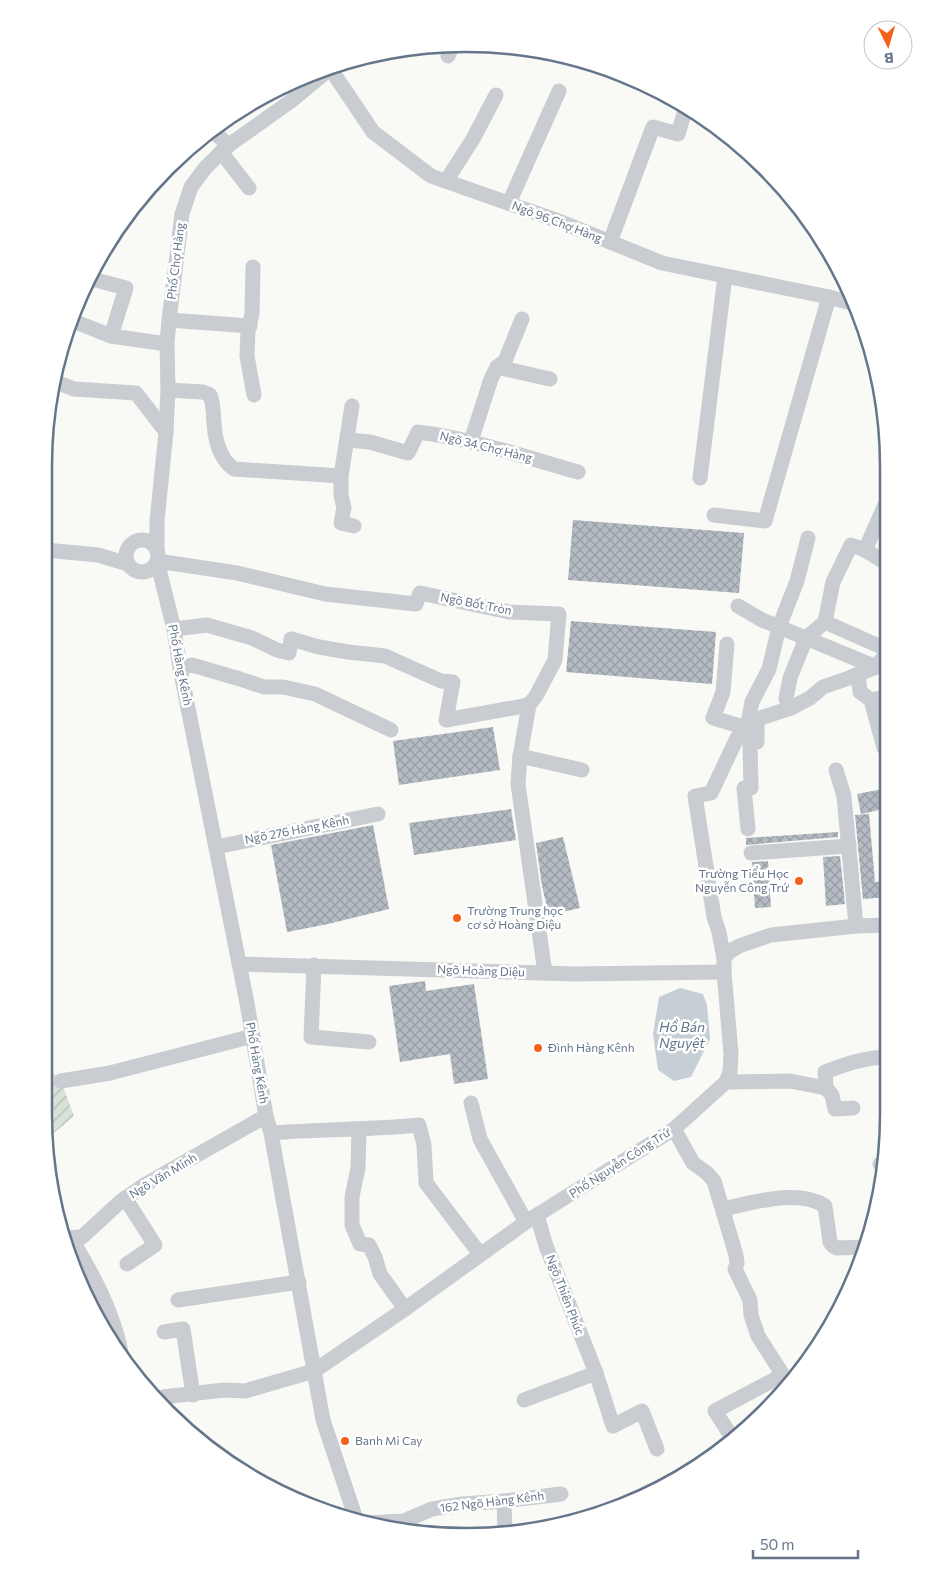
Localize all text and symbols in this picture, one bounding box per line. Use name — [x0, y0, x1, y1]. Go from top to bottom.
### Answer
north arrow — [863, 20, 913, 70]
text: B — [884, 50, 895, 67]
street label: Ngõ 96 Chợ Hàng — [510, 197, 605, 245]
street label: Phố Chợ Hàng — [163, 221, 187, 300]
street label: Ngõ 34 Chợ Hàng — [439, 428, 534, 464]
street label: Ngõ Bốt Tròn — [439, 589, 513, 617]
street label: Phố Hàng Kênh — [166, 623, 196, 707]
street label: Ngõ 276 Hàng Kênh — [243, 812, 350, 846]
place label: Trường Tiểu Học Nguyễn Công Trứ — [695, 866, 789, 894]
marker: Trường Tiểu Học Nguyễn Công Trứ — [793, 875, 805, 887]
place label: Trường Trung học cơ sở Hoàng Diệu — [467, 903, 563, 931]
marker: Trường Trung học cơ sở Hoàng Diệu — [451, 912, 463, 924]
street label: Ngõ Hoàng Diệu — [437, 961, 525, 979]
water label: Hồ Bán Nguyệt — [659, 1018, 705, 1051]
street label: Phố Hàng Kênh — [244, 1021, 272, 1105]
place label: Đình Hàng Kênh — [547, 1040, 635, 1054]
marker: Đình Hàng Kênh — [532, 1042, 544, 1054]
street label: Phố Nguyễn Công Trứ — [566, 1124, 673, 1200]
street label: Ngõ Văn Minh — [126, 1150, 199, 1201]
street label: Ngõ Thiên Phúc — [544, 1252, 588, 1337]
place label: Banh Mi Cay — [355, 1433, 423, 1447]
marker: Banh Mi Cay — [339, 1435, 351, 1447]
street label: 162 Ngõ Hàng Kênh — [439, 1488, 545, 1514]
scale bar — [753, 1528, 858, 1560]
text: 50 m — [760, 1535, 794, 1553]

